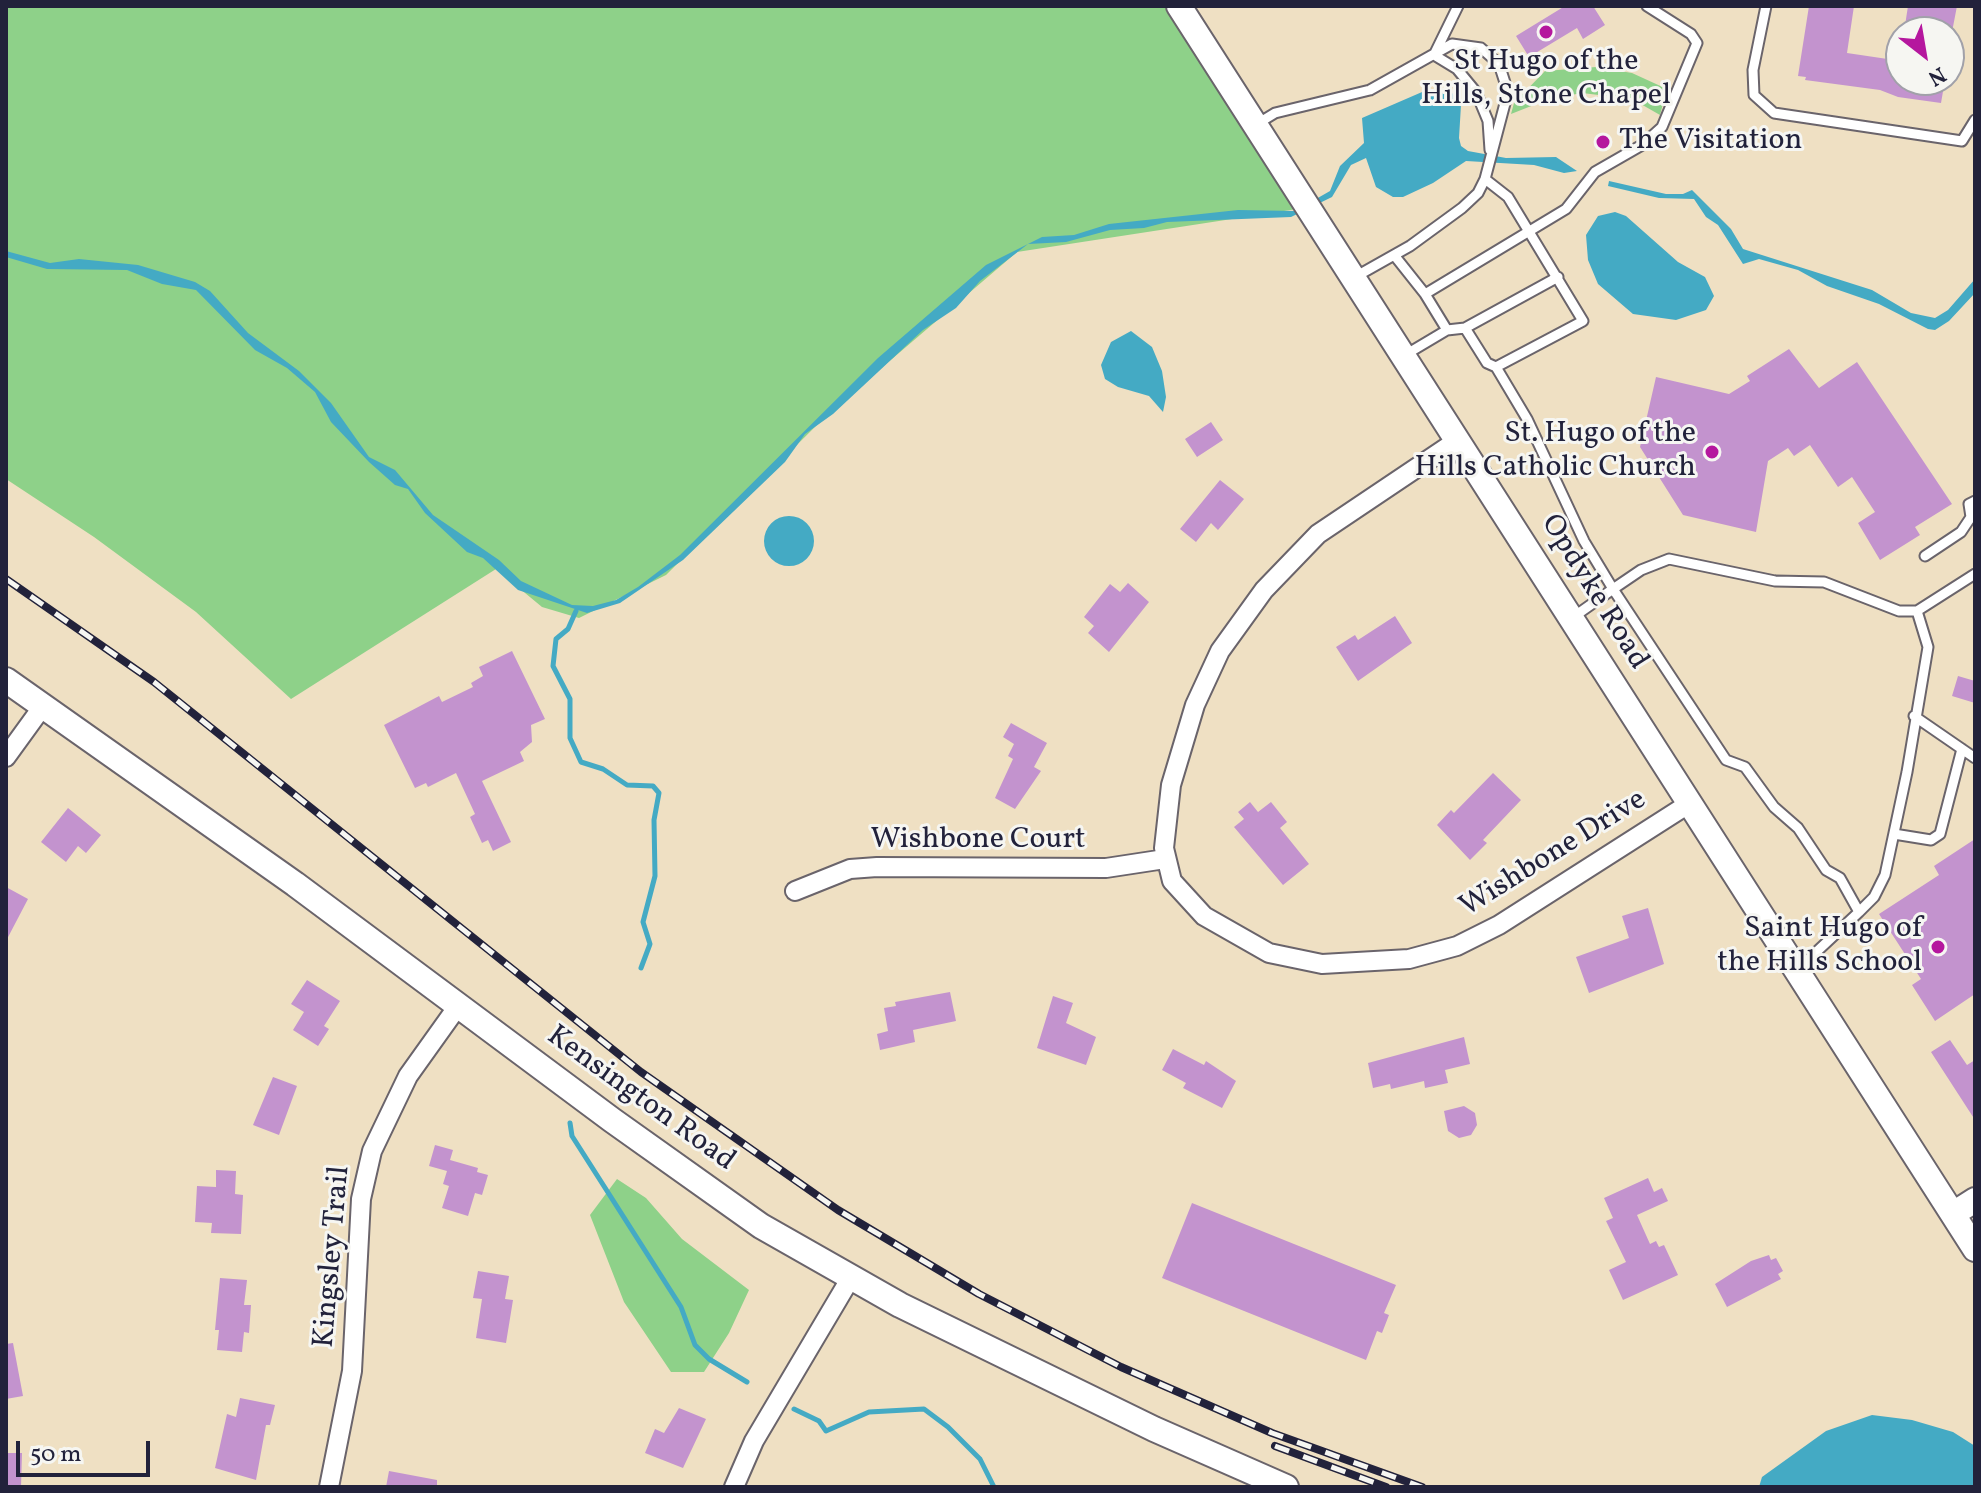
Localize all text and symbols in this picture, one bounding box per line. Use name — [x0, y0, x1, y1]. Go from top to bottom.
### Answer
north arrow — [1885, 16, 1965, 96]
marker: St Hugo of the Hills, Stone Chapel — [1537, 23, 1555, 41]
place label: St Hugo of the Hills, Stone Chapel — [1421, 45, 1671, 116]
text: N — [1922, 58, 1951, 93]
place label: The Visitation — [1619, 124, 1802, 160]
marker: The Visitation — [1594, 133, 1612, 151]
place label: St. Hugo of the Hills Catholic Church — [1415, 417, 1696, 488]
marker: St. Hugo of the Hills Catholic Church — [1703, 443, 1721, 461]
street label: Opdyke Road — [1531, 509, 1655, 677]
street label: Wishbone Drive — [1454, 783, 1654, 927]
street label: Wishbone Court — [870, 823, 1086, 859]
place label: Saint Hugo of the Hills School — [1717, 912, 1922, 982]
marker: Saint Hugo of the Hills School — [1929, 938, 1947, 956]
street label: Kensington Road — [539, 1020, 741, 1180]
street label: Kingsley Trail — [308, 1165, 360, 1349]
scale bar — [20, 1425, 154, 1475]
text: 50 m — [30, 1438, 82, 1472]

